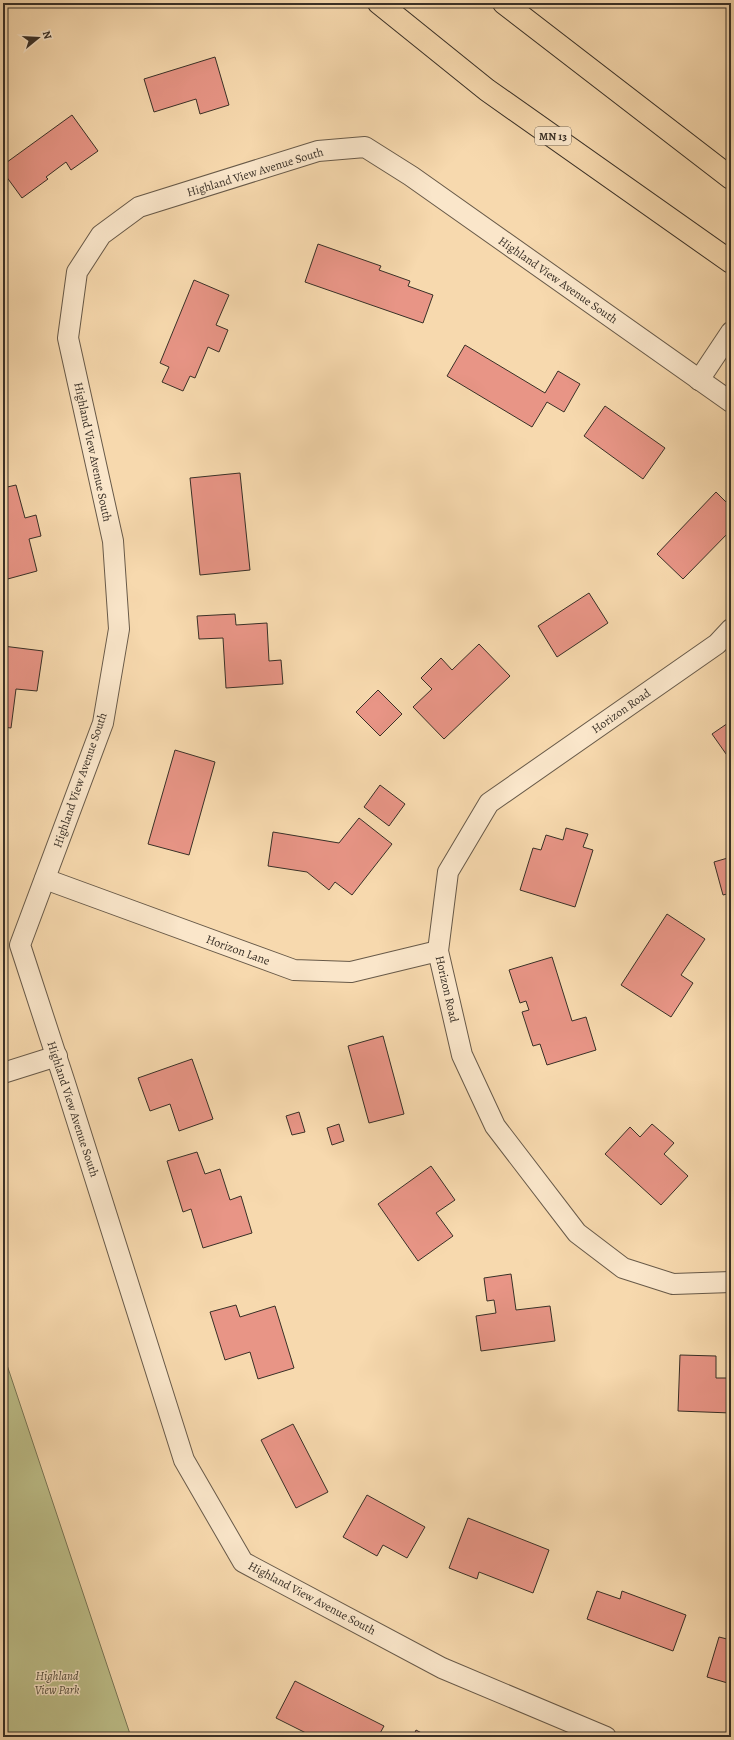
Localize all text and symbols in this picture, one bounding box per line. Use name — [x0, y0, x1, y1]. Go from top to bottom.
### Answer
north arrow — [18, 18, 58, 58]
text: N — [39, 29, 55, 41]
road number: MN 13 — [535, 127, 571, 145]
street label: Highland View Avenue South — [185, 143, 326, 200]
street label: Highland View Avenue South — [495, 233, 621, 328]
street label: Highland View Avenue South — [70, 381, 116, 524]
street label: Horizon Road — [588, 685, 654, 737]
street label: Highland View Avenue South — [49, 710, 111, 850]
street label: Horizon Lane — [204, 931, 272, 969]
street label: Horizon Road — [432, 954, 463, 1025]
street label: Highland View Avenue South — [43, 1039, 103, 1180]
street label: Highland View Avenue South — [245, 1558, 379, 1639]
park label: Highland View Park — [35, 1668, 80, 1698]

